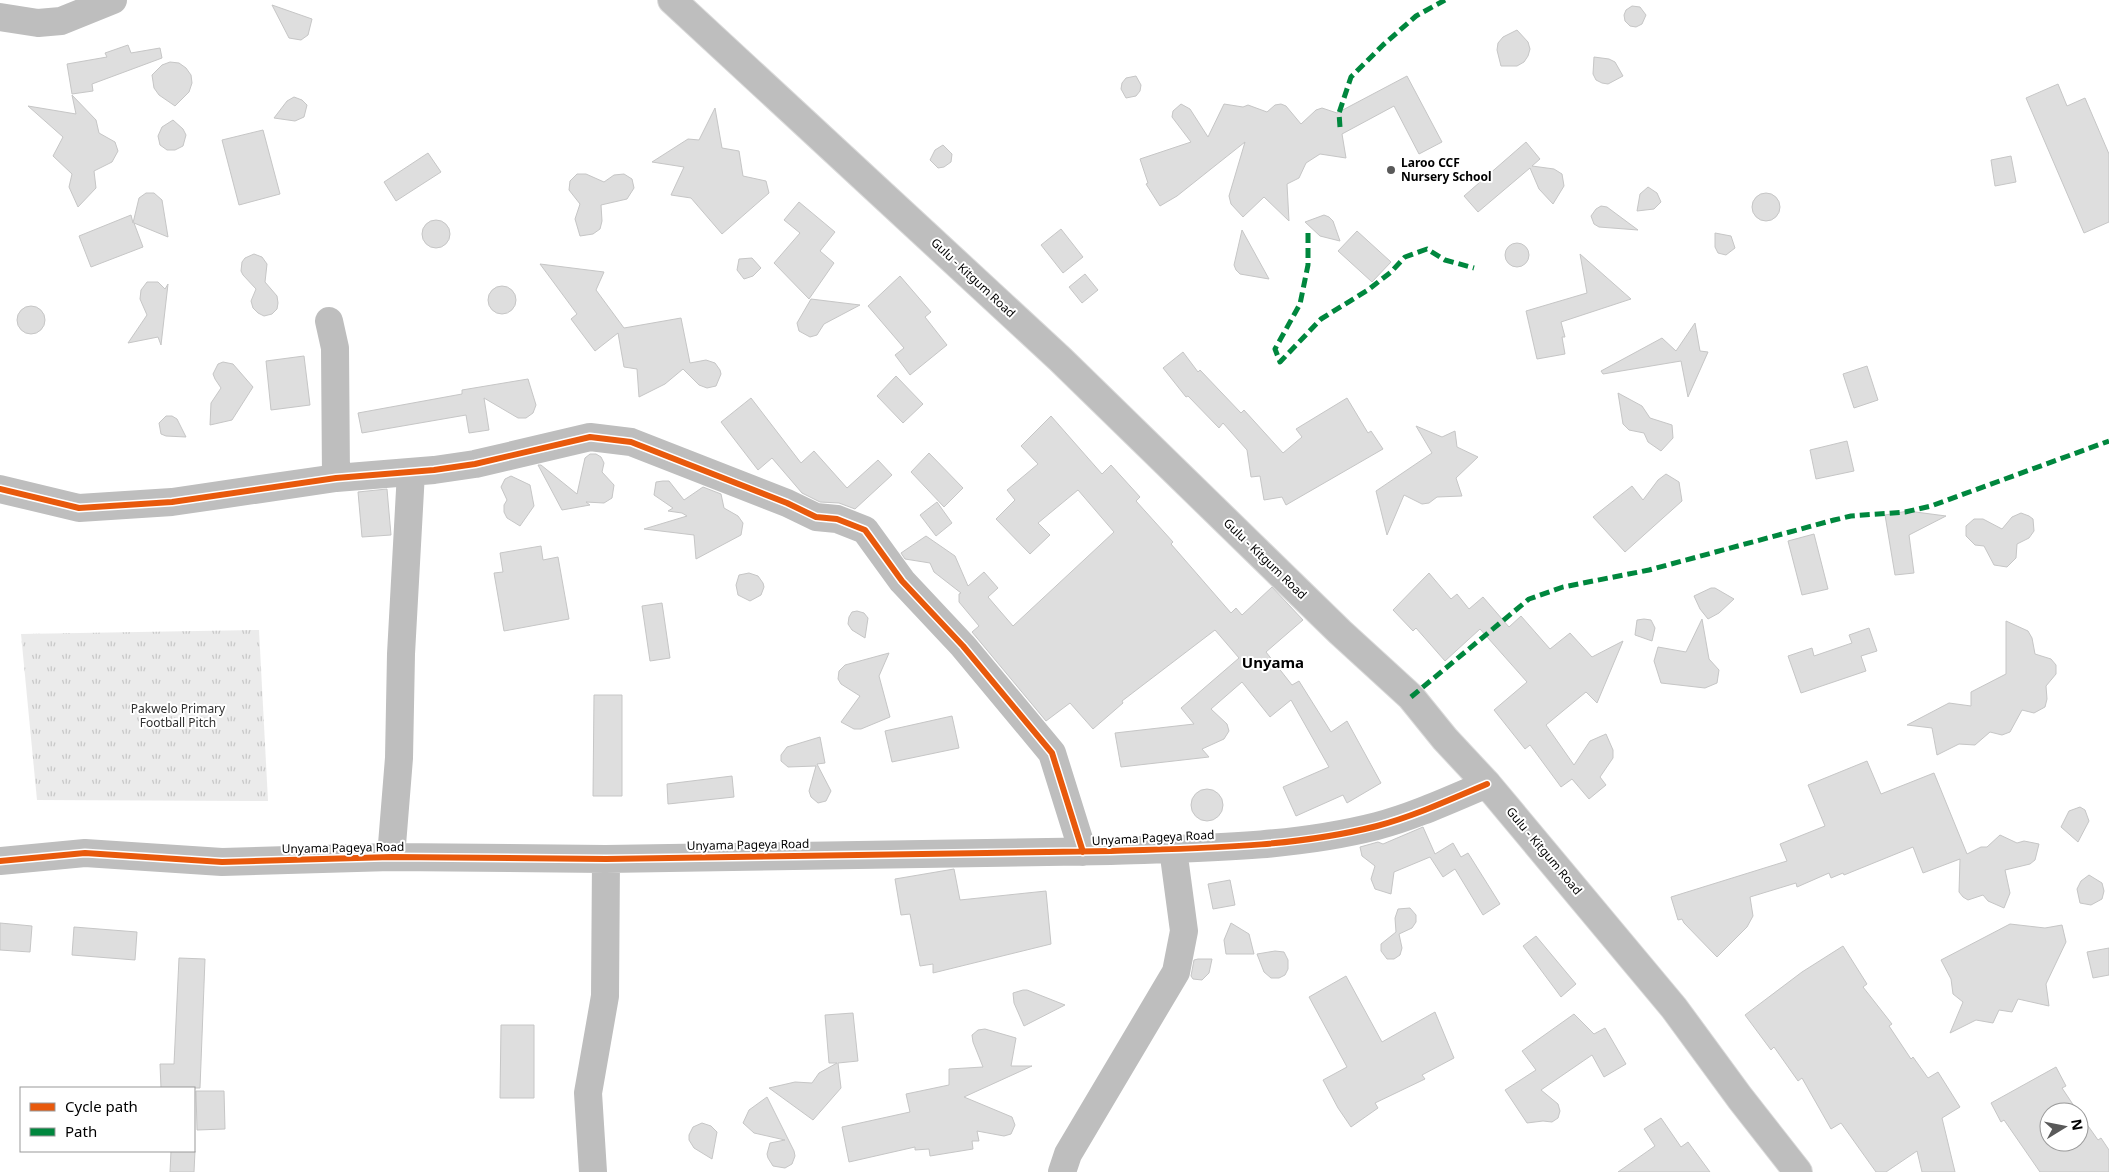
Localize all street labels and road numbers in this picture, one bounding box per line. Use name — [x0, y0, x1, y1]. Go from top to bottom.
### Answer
street label: Gulu - Kitgum Road — [927, 234, 1019, 321]
street label: Gulu - Kitgum Road — [1220, 514, 1311, 603]
street label: Gulu - Kitgum Road — [1503, 803, 1586, 898]
street label: Unyama Pageya Road — [1091, 826, 1215, 849]
street label: Unyama Pageya Road — [686, 835, 810, 854]
street label: Unyama Pageya Road — [281, 838, 405, 857]

